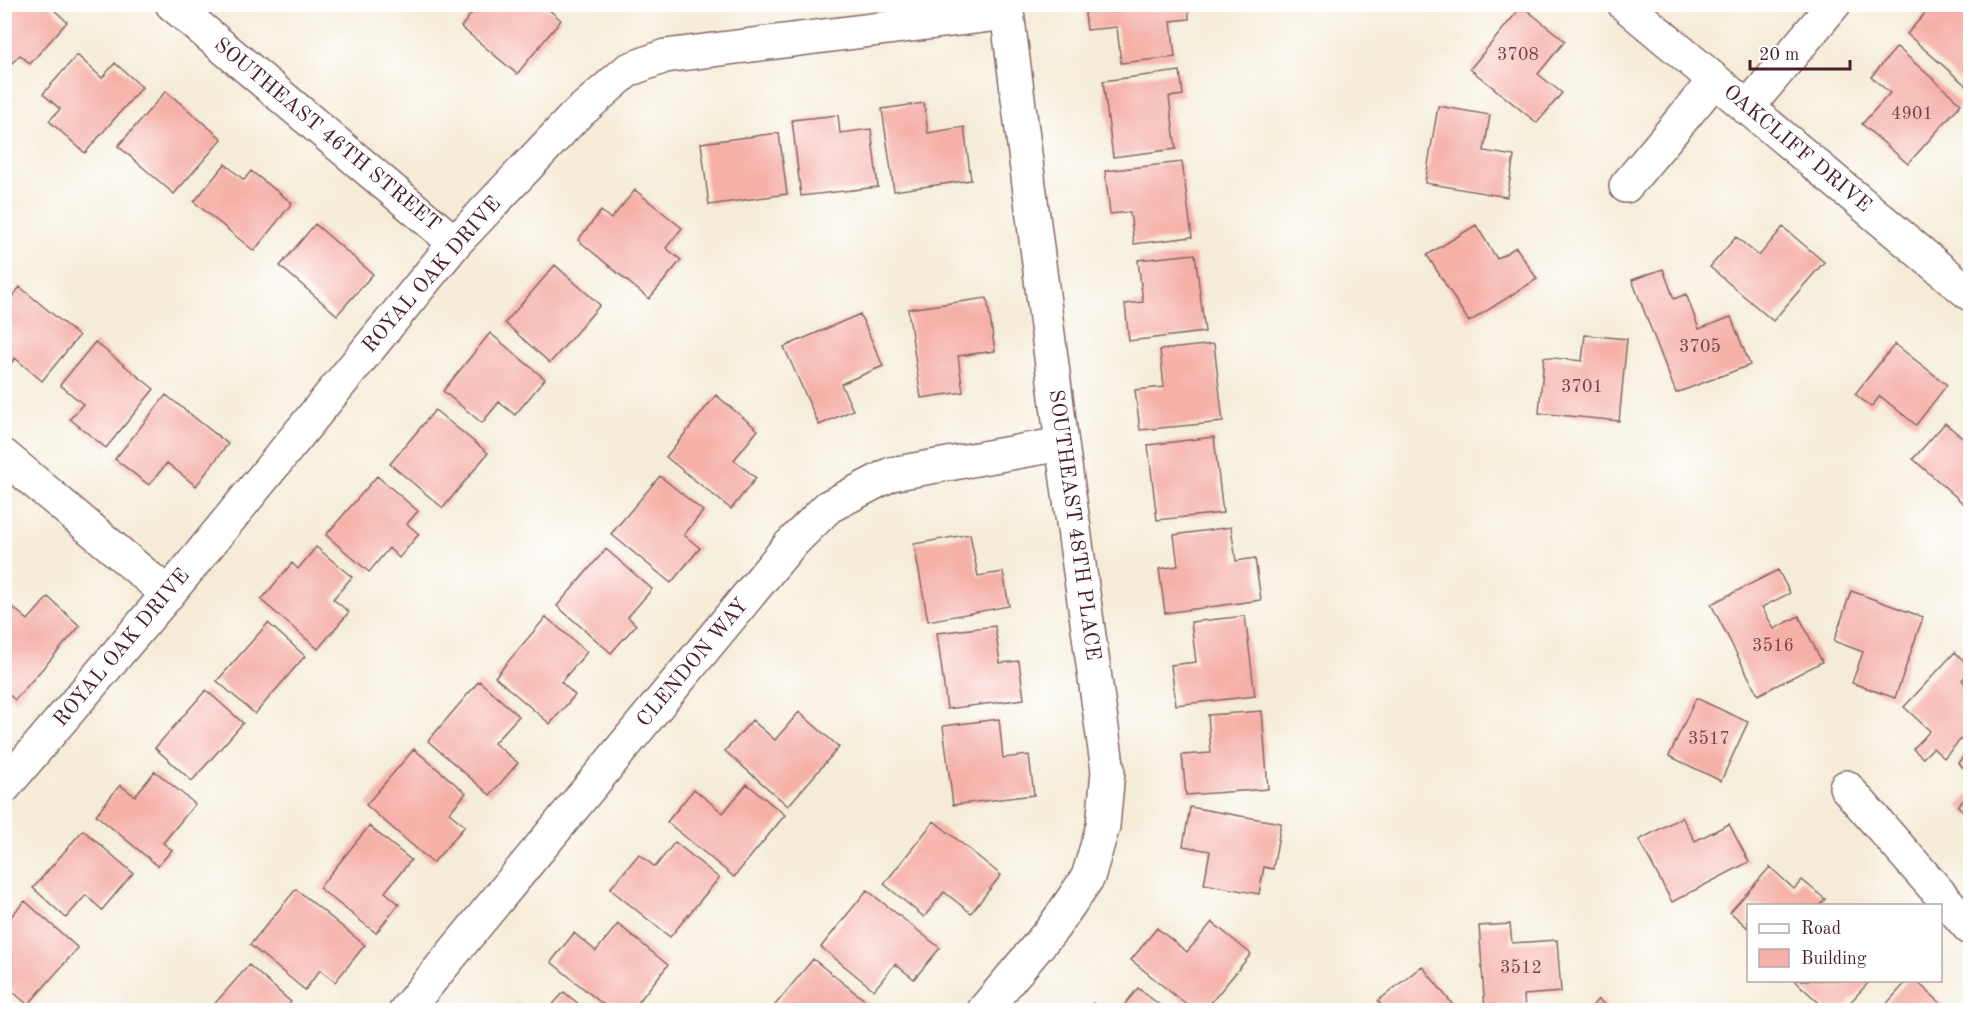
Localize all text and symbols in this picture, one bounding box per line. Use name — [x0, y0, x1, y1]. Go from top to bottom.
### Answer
scale bar — [1750, 33, 1850, 71]
street label: SOUTHEAST 46TH STREET — [210, 34, 444, 236]
house number: 3708 — [1497, 46, 1539, 64]
text: 20 m — [1759, 46, 1799, 64]
street label: OAKCLIFF DRIVE — [1719, 81, 1875, 217]
house number: 4901 — [1891, 105, 1933, 123]
street label: ROYAL OAK DRIVE — [359, 193, 505, 357]
house number: 3705 — [1679, 338, 1721, 356]
house number: 3701 — [1561, 378, 1603, 396]
street label: SOUTHEAST 48TH PLACE — [1045, 388, 1103, 662]
street label: ROYAL OAK DRIVE — [50, 565, 194, 731]
street label: CLENDON WAY — [633, 595, 753, 731]
house number: 3516 — [1752, 637, 1794, 655]
house number: 3517 — [1688, 730, 1730, 748]
legend — [1747, 904, 1942, 982]
text: Road — [1801, 920, 1841, 938]
text: Building — [1801, 950, 1867, 968]
house number: 3512 — [1500, 959, 1542, 977]

